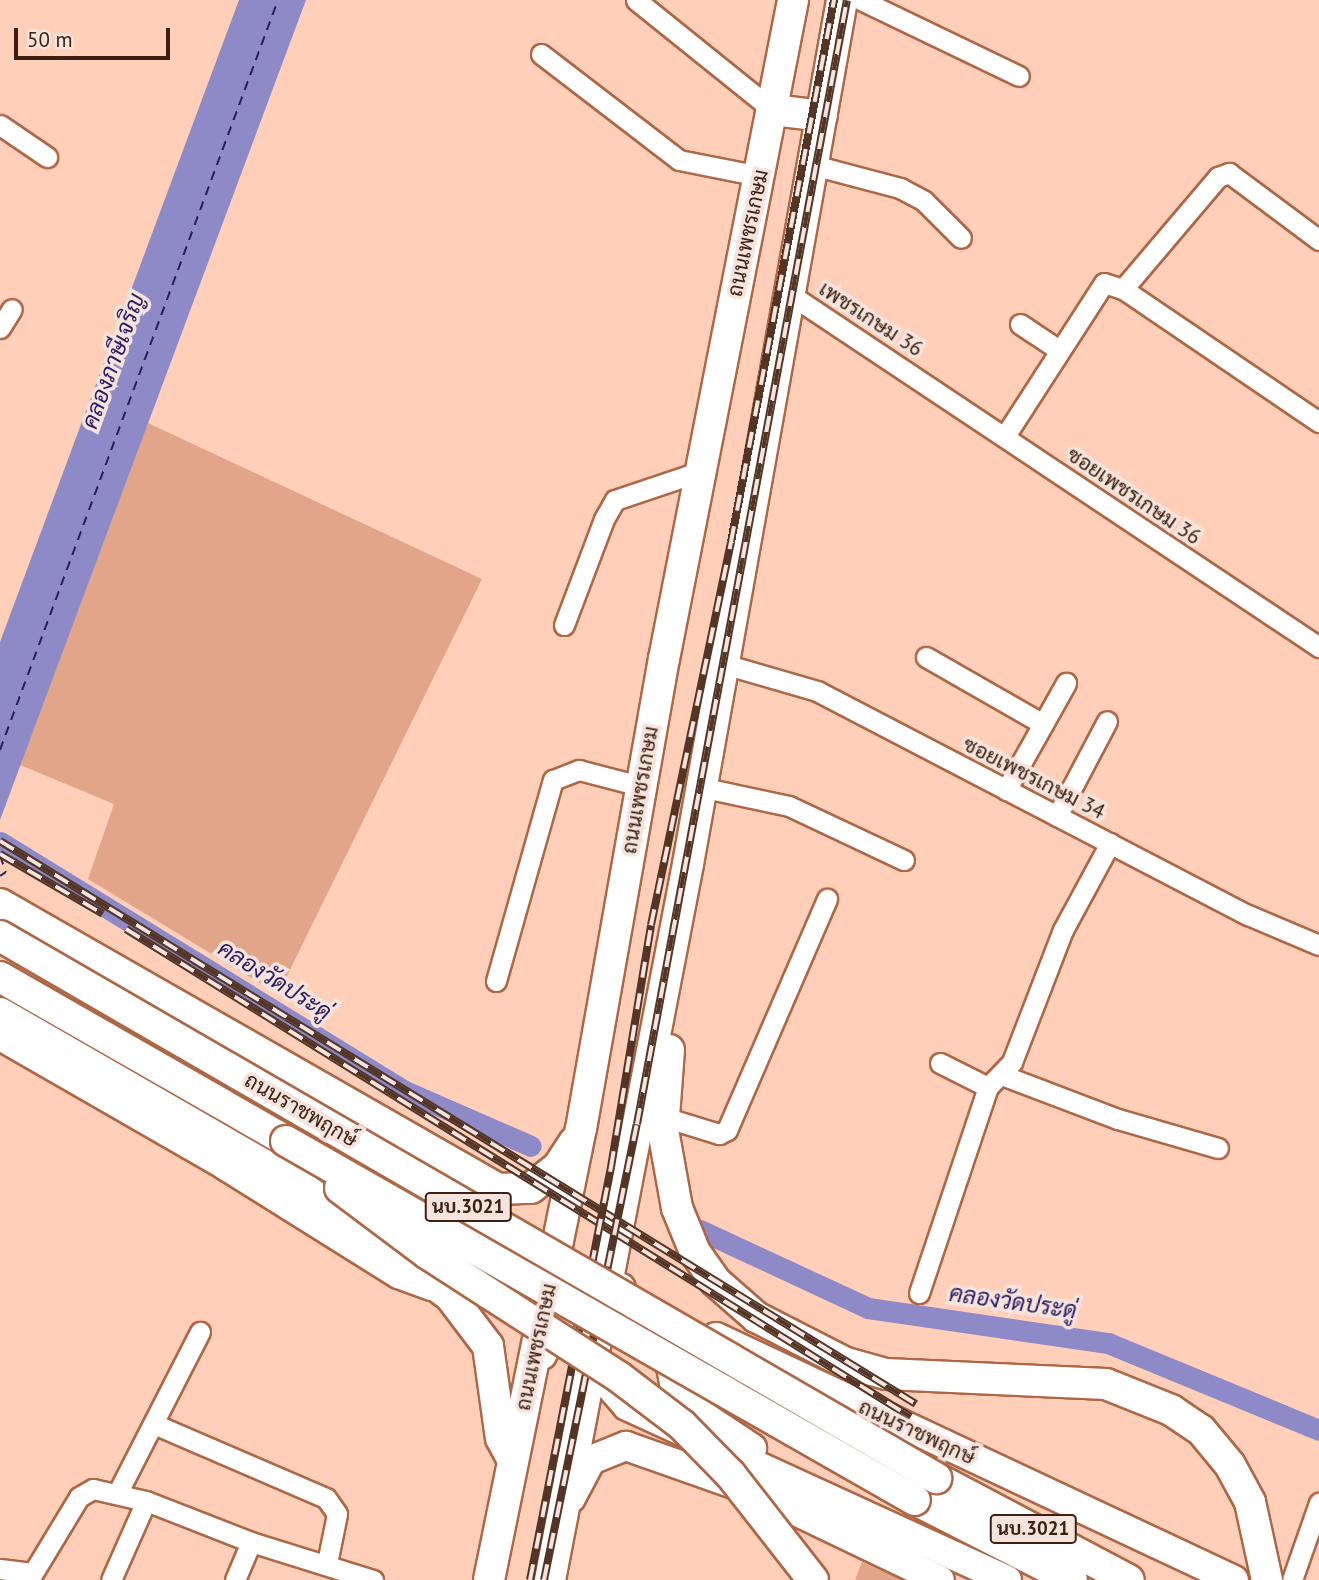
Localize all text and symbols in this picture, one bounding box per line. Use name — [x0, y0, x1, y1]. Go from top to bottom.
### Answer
scale bar — [18, 14, 173, 58]
text: 50 m — [27, 26, 73, 53]
street label: ถนนเพชรเกษม — [722, 167, 774, 299]
street label: เพชรเกษม 36 — [814, 276, 928, 362]
water label: คลองภาษีเจริญ — [76, 289, 150, 433]
street label: ซอยเพชรเกษม 36 — [1062, 442, 1206, 550]
street label: ถนนเพชรเกษม — [616, 724, 664, 856]
street label: ซอยเพชรเกษม 34 — [959, 731, 1109, 825]
water label: คลองวัดประดู่ — [213, 934, 337, 1026]
street label: ถนนราชพฤกษ์ — [240, 1068, 362, 1152]
road number: นบ.3021 — [424, 1191, 512, 1222]
water label: คลองวัดประดู่ — [947, 1279, 1079, 1325]
street label: ถนนเพชรเกษม — [510, 1281, 562, 1413]
street label: ถนนราชพฤกษ์ — [855, 1394, 979, 1470]
road number: นบ.3021 — [989, 1513, 1077, 1544]

